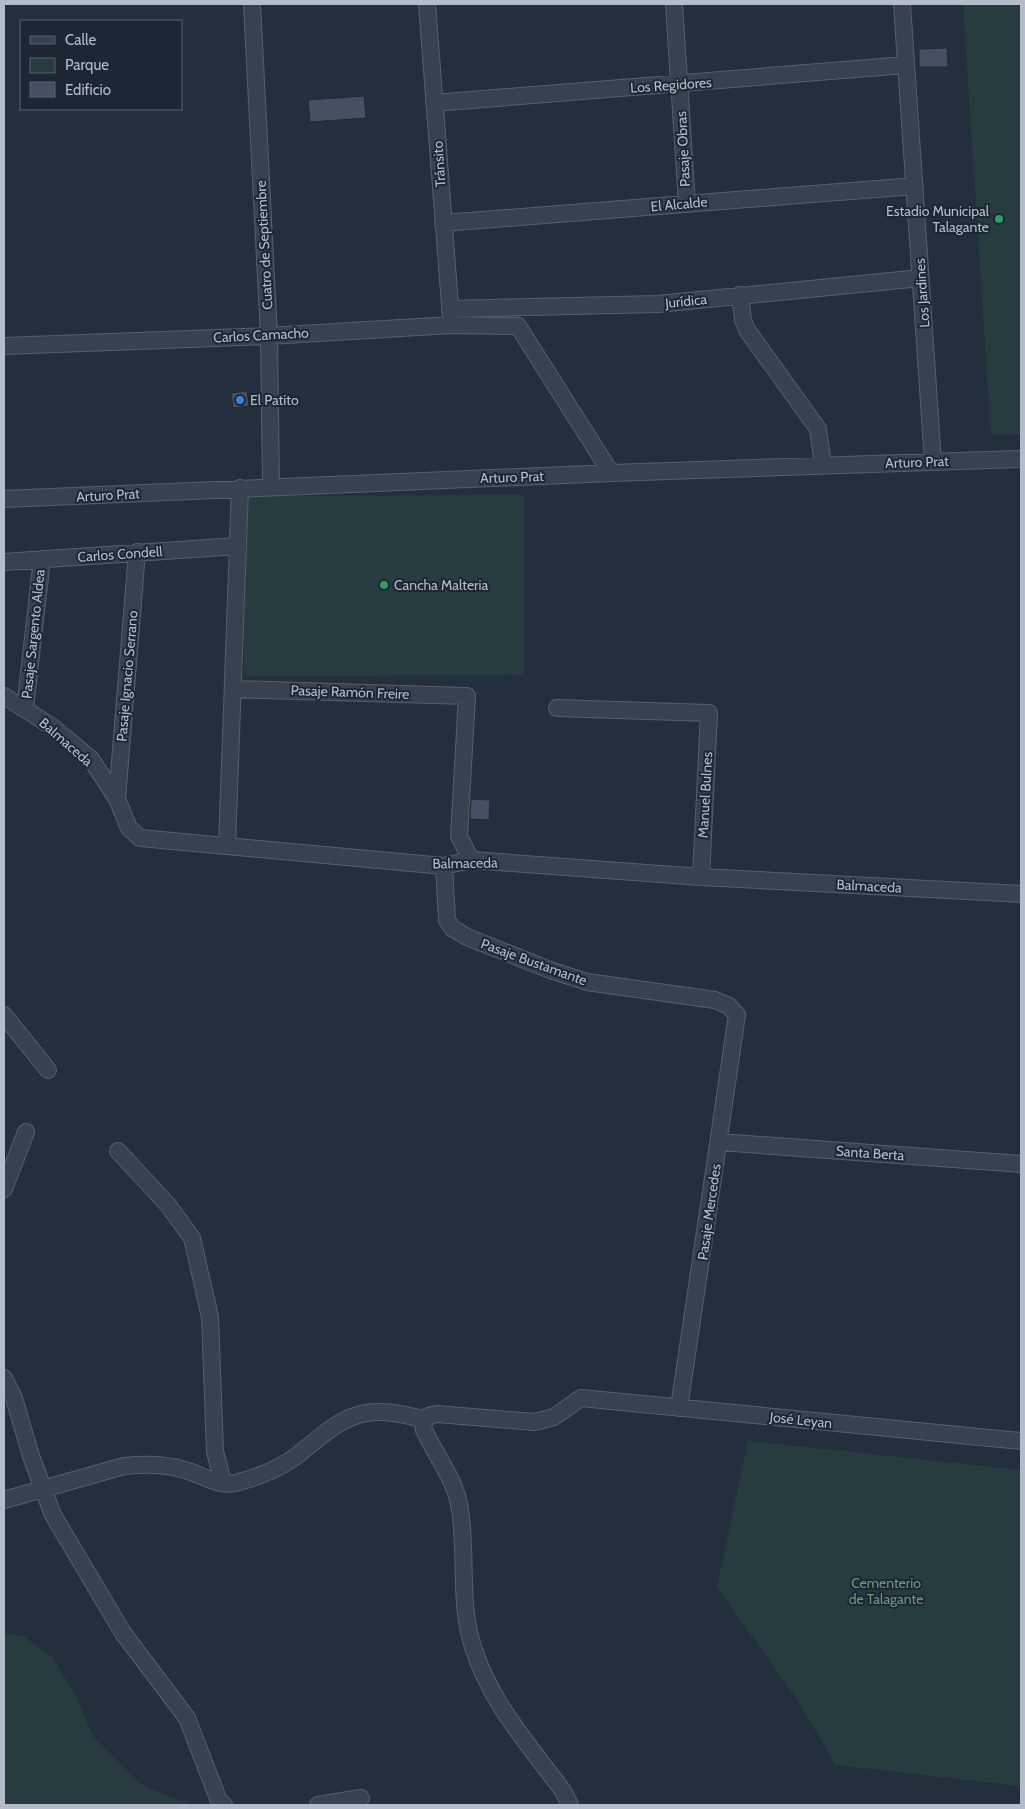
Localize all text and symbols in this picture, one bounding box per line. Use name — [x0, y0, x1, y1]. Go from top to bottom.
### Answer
legend — [20, 20, 182, 110]
text: Calle — [65, 31, 96, 49]
text: Parque — [65, 56, 109, 74]
street label: Los Regidores — [630, 73, 713, 97]
text: Edificio — [65, 81, 111, 99]
street label: Pasaje Obras — [672, 111, 694, 187]
street label: Tránsito — [428, 140, 450, 188]
street label: Cuatro de Septiembre — [252, 180, 276, 310]
street label: El Alcalde — [650, 193, 708, 215]
place label: Estadio Municipal Talagante — [886, 202, 990, 236]
marker: Estadio Municipal Talagante — [993, 213, 1005, 225]
street label: Los Jardines — [911, 258, 933, 328]
street label: Jurídica — [663, 290, 708, 312]
street label: Carlos Camacho — [213, 323, 310, 346]
place label: El Patito — [250, 391, 299, 409]
marker: El Patito — [234, 394, 246, 406]
street label: Arturo Prat — [885, 452, 949, 472]
street label: Arturo Prat — [480, 467, 544, 487]
street label: Arturo Prat — [76, 484, 141, 506]
street label: Carlos Condell — [77, 542, 164, 566]
street label: Pasaje Sargento Aldea — [17, 568, 49, 700]
place label: Cancha Malteria — [394, 576, 488, 594]
marker: Cancha Malteria — [378, 579, 390, 591]
street label: Pasaje Ignacio Serrano — [112, 609, 142, 742]
street label: Pasaje Ramón Freire — [290, 681, 410, 703]
street label: Balmaceda — [35, 714, 97, 770]
street label: Manuel Bulnes — [694, 751, 716, 839]
street label: Balmaceda — [432, 853, 498, 873]
street label: Balmaceda — [836, 875, 902, 897]
street label: Pasaje Bustamante — [478, 934, 590, 990]
street label: Santa Berta — [835, 1142, 905, 1164]
street label: Pasaje Mercedes — [693, 1162, 725, 1261]
street label: José Leyan — [768, 1408, 833, 1432]
park label: Cementerio de Talagante — [849, 1574, 923, 1608]

